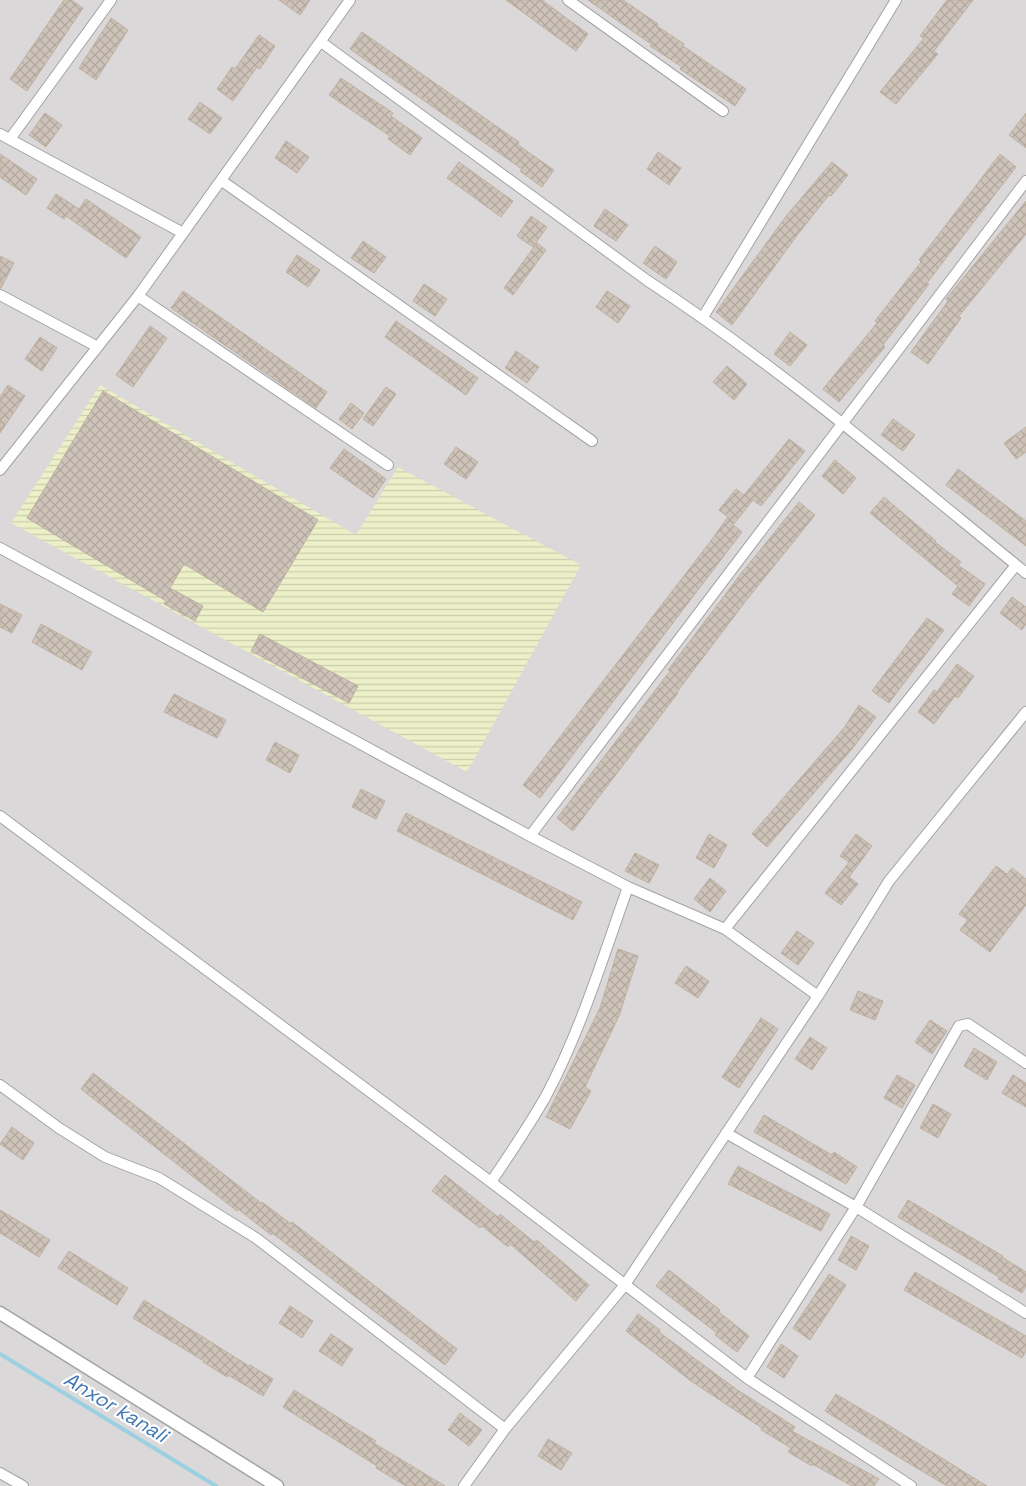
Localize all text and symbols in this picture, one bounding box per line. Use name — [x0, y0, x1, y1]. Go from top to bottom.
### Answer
water label: Anxor kanali — [59, 1366, 175, 1449]

